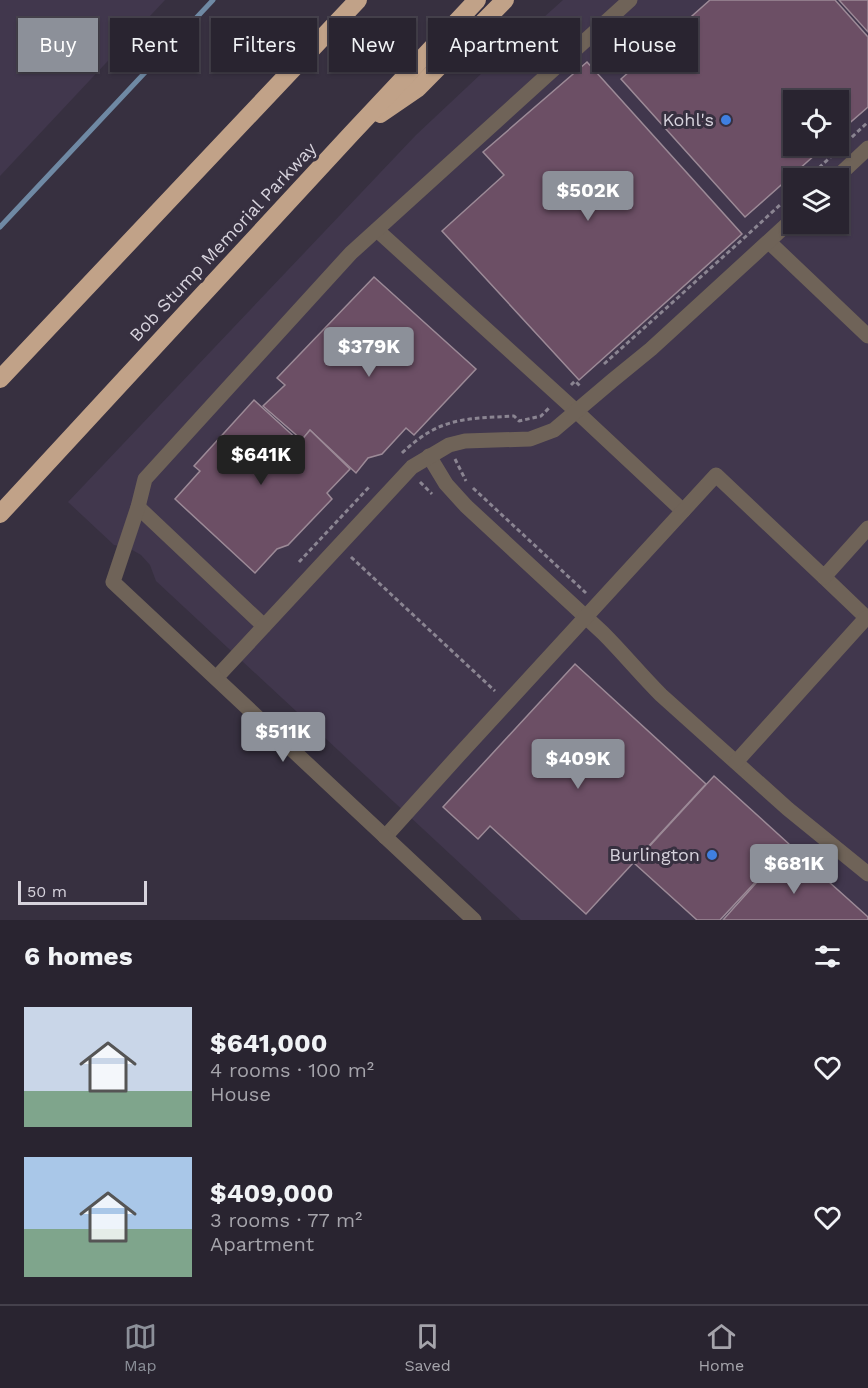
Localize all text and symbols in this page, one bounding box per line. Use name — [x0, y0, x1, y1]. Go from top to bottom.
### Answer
chip: Buy — [18, 18, 98, 72]
chip: Rent — [110, 18, 199, 72]
chip: Filters — [211, 18, 317, 72]
chip: New — [329, 18, 416, 72]
chip: Apartment — [428, 18, 580, 72]
chip: House — [592, 18, 698, 72]
map controls — [783, 90, 849, 234]
button: locate — [783, 90, 849, 156]
place label: Kohl's — [662, 109, 714, 130]
marker: Kohl's — [719, 113, 733, 127]
street label: Bob Stump Memorial Parkway — [125, 137, 321, 345]
button: layers — [783, 168, 849, 234]
pin: $502K — [546, 171, 630, 222]
text: $502K — [556, 178, 620, 202]
pin: $379K — [327, 327, 411, 378]
text: $379K — [338, 334, 400, 358]
pin: $641K — [219, 435, 303, 486]
text: $641K — [231, 442, 291, 466]
pin: $511K — [241, 712, 325, 763]
text: $511K — [255, 719, 311, 743]
pin: $409K — [536, 739, 620, 790]
text: $409K — [546, 746, 610, 770]
place label: Burlington — [609, 844, 700, 865]
pin: $681K — [752, 844, 836, 895]
marker: Burlington — [705, 848, 719, 862]
text: $681K — [764, 851, 824, 875]
scale bar — [18, 878, 147, 906]
text: 50 m — [27, 882, 67, 901]
icon: filters — [811, 940, 844, 973]
text: 6 homes — [24, 941, 133, 971]
text: $641,000 — [210, 1028, 328, 1058]
icon: home — [72, 1031, 144, 1103]
icon: heart — [811, 1051, 844, 1084]
text: 4 rooms · 100 m² — [210, 1058, 374, 1082]
text: House — [210, 1082, 271, 1106]
text: $409,000 — [210, 1178, 334, 1208]
icon: home — [72, 1181, 144, 1253]
icon: heart — [811, 1201, 844, 1234]
text: 3 rooms · 77 m² — [210, 1208, 362, 1232]
text: Apartment — [210, 1232, 314, 1256]
tab: Map — [124, 1320, 157, 1375]
tab: Saved — [404, 1320, 451, 1375]
tab: Home — [698, 1320, 744, 1375]

